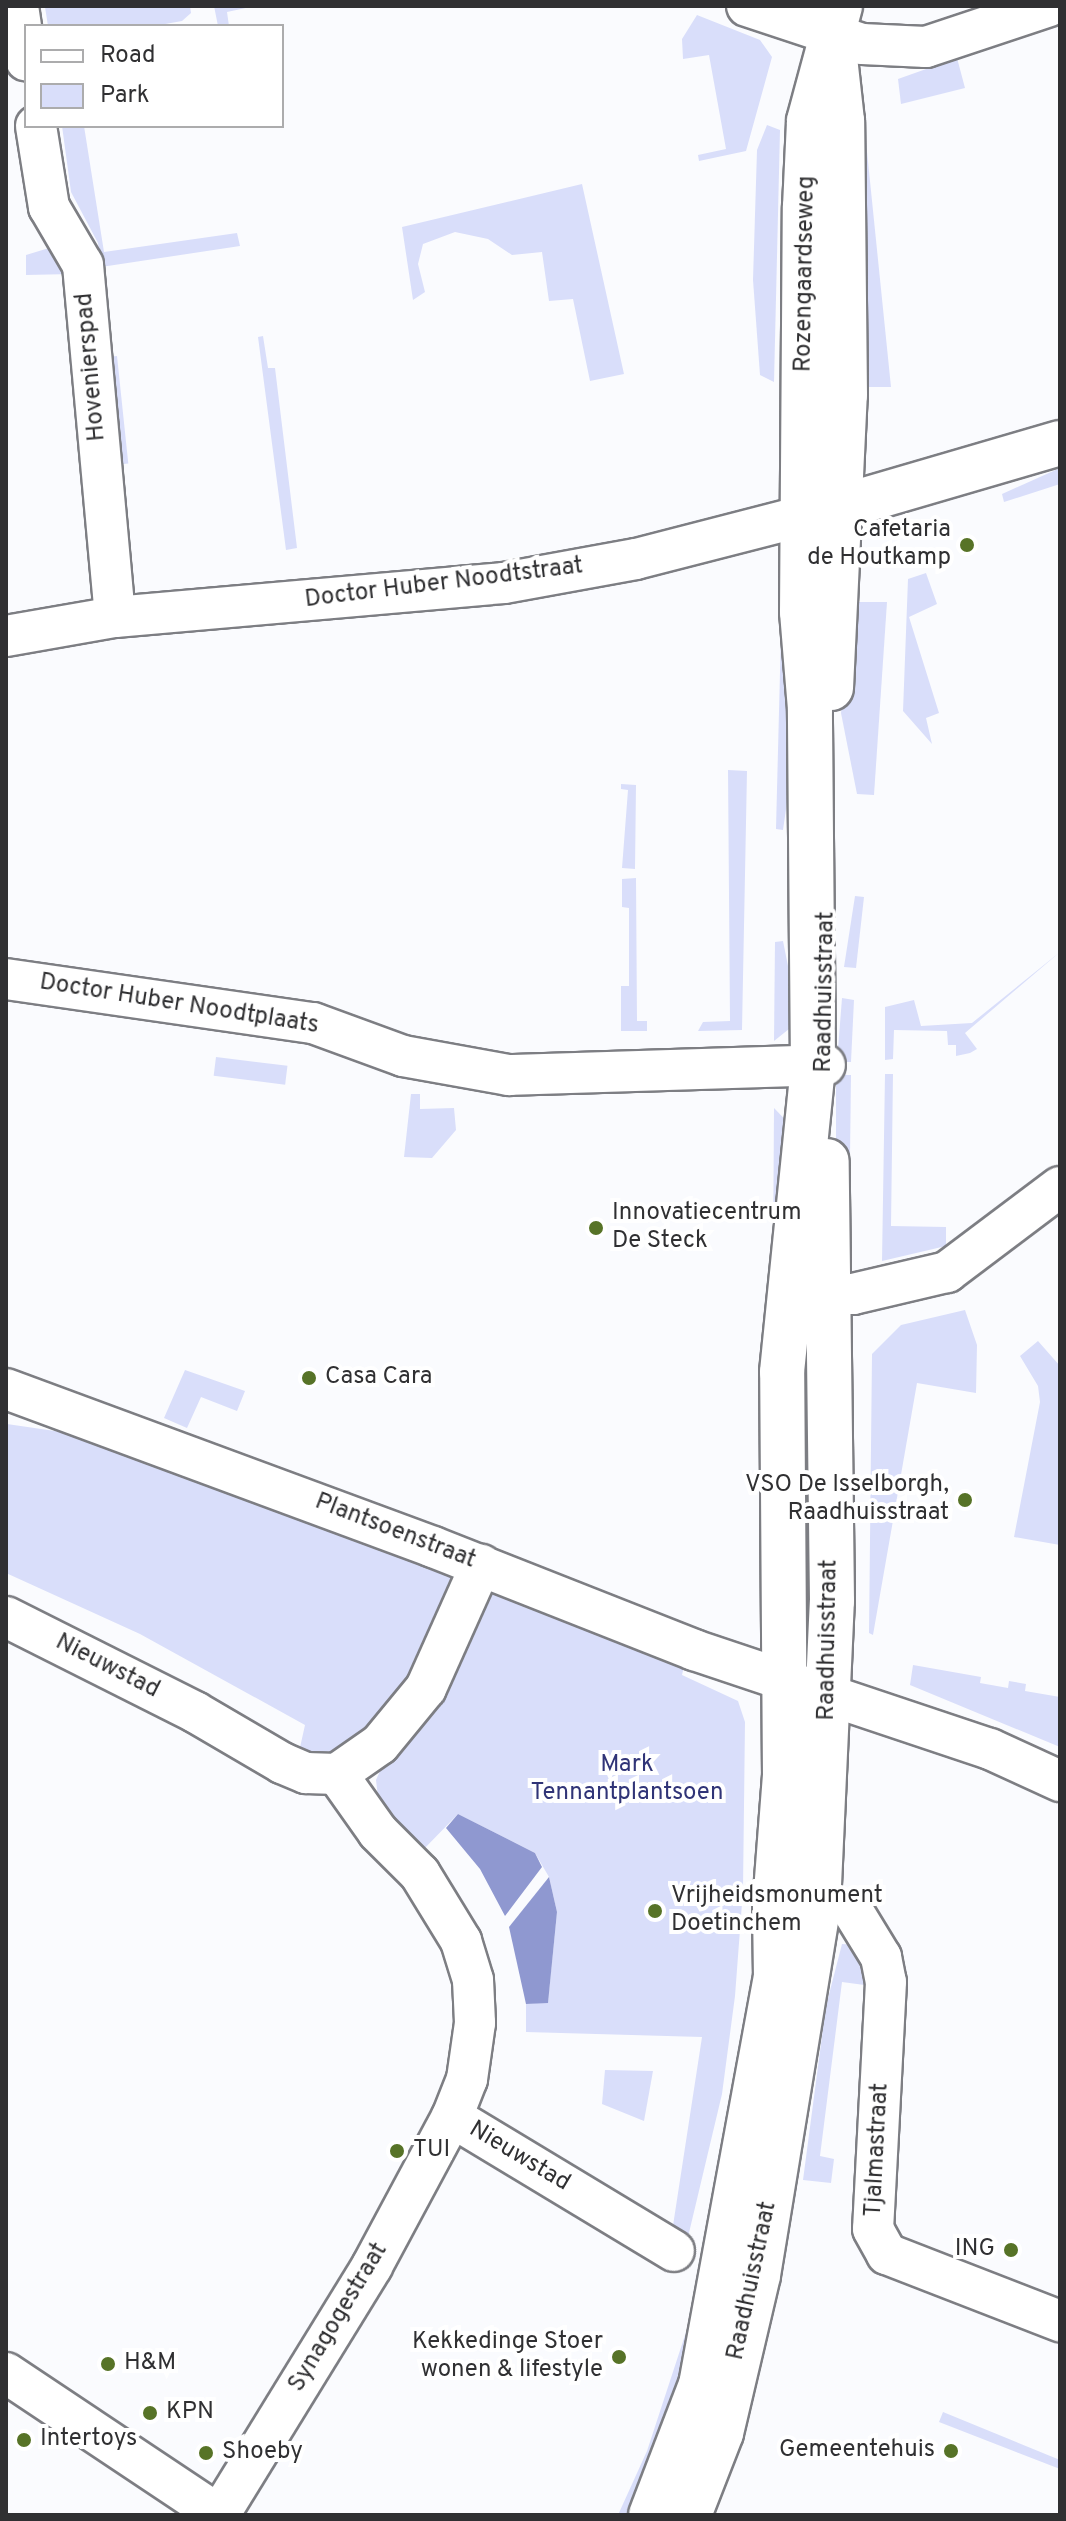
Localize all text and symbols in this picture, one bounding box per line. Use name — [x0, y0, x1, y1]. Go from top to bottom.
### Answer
legend — [24, 24, 284, 128]
text: Road — [100, 41, 156, 71]
text: Park — [100, 81, 150, 111]
street label: Rozengaardseweg — [790, 176, 822, 372]
street label: Hovenierspad — [71, 292, 113, 442]
place label: Cafetaria de Houtkamp — [807, 517, 951, 573]
marker: Cafetaria de Houtkamp — [958, 536, 976, 554]
street label: Doctor Huber Noodtstraat — [303, 553, 585, 615]
street label: Raadhuisstraat — [810, 911, 842, 1073]
street label: Doctor Huber Noodtplaats — [37, 969, 321, 1041]
place label: Innovatiecentrum De Steck — [612, 1200, 802, 1256]
marker: Innovatiecentrum De Steck — [587, 1219, 605, 1237]
place label: Casa Cara — [325, 1364, 432, 1392]
marker: Casa Cara — [300, 1369, 318, 1387]
place label: VSO De Isselborgh, Raadhuisstraat — [745, 1472, 949, 1528]
street label: Plantsoenstraat — [311, 1488, 479, 1576]
marker: VSO De Isselborgh, Raadhuisstraat — [956, 1491, 974, 1509]
street label: Raadhuisstraat — [813, 1559, 845, 1721]
street label: Nieuwstad — [50, 1629, 164, 1705]
park label: Mark Tennantplantsoen — [531, 1752, 723, 1808]
place label: Vrijheidsmonument Doetinchem — [671, 1883, 883, 1939]
marker: Vrijheidsmonument Doetinchem — [646, 1902, 664, 1920]
street label: Tjalmastraat — [860, 2082, 896, 2218]
street label: Nieuwstad — [463, 2116, 575, 2198]
place label: TUI — [413, 2137, 450, 2165]
marker: TUI — [388, 2142, 406, 2160]
street label: Raadhuisstraat — [722, 2199, 784, 2363]
place label: ING — [955, 2236, 995, 2264]
street label: Synagogestraat — [283, 2238, 395, 2398]
marker: ING — [1002, 2241, 1020, 2259]
place label: Kekkedinge Stoer wonen & lifestyle — [412, 2329, 603, 2385]
marker: Kekkedinge Stoer wonen & lifestyle — [610, 2348, 628, 2366]
place label: H&M — [124, 2350, 176, 2378]
marker: H&M — [99, 2355, 117, 2373]
place label: KPN — [166, 2399, 214, 2427]
marker: KPN — [141, 2404, 159, 2422]
place label: Intertoys — [40, 2426, 137, 2454]
marker: Intertoys — [15, 2431, 33, 2449]
place label: Gemeentehuis — [779, 2437, 935, 2465]
place label: Shoeby — [222, 2439, 303, 2467]
marker: Gemeentehuis — [942, 2442, 960, 2460]
marker: Shoeby — [197, 2444, 215, 2462]

